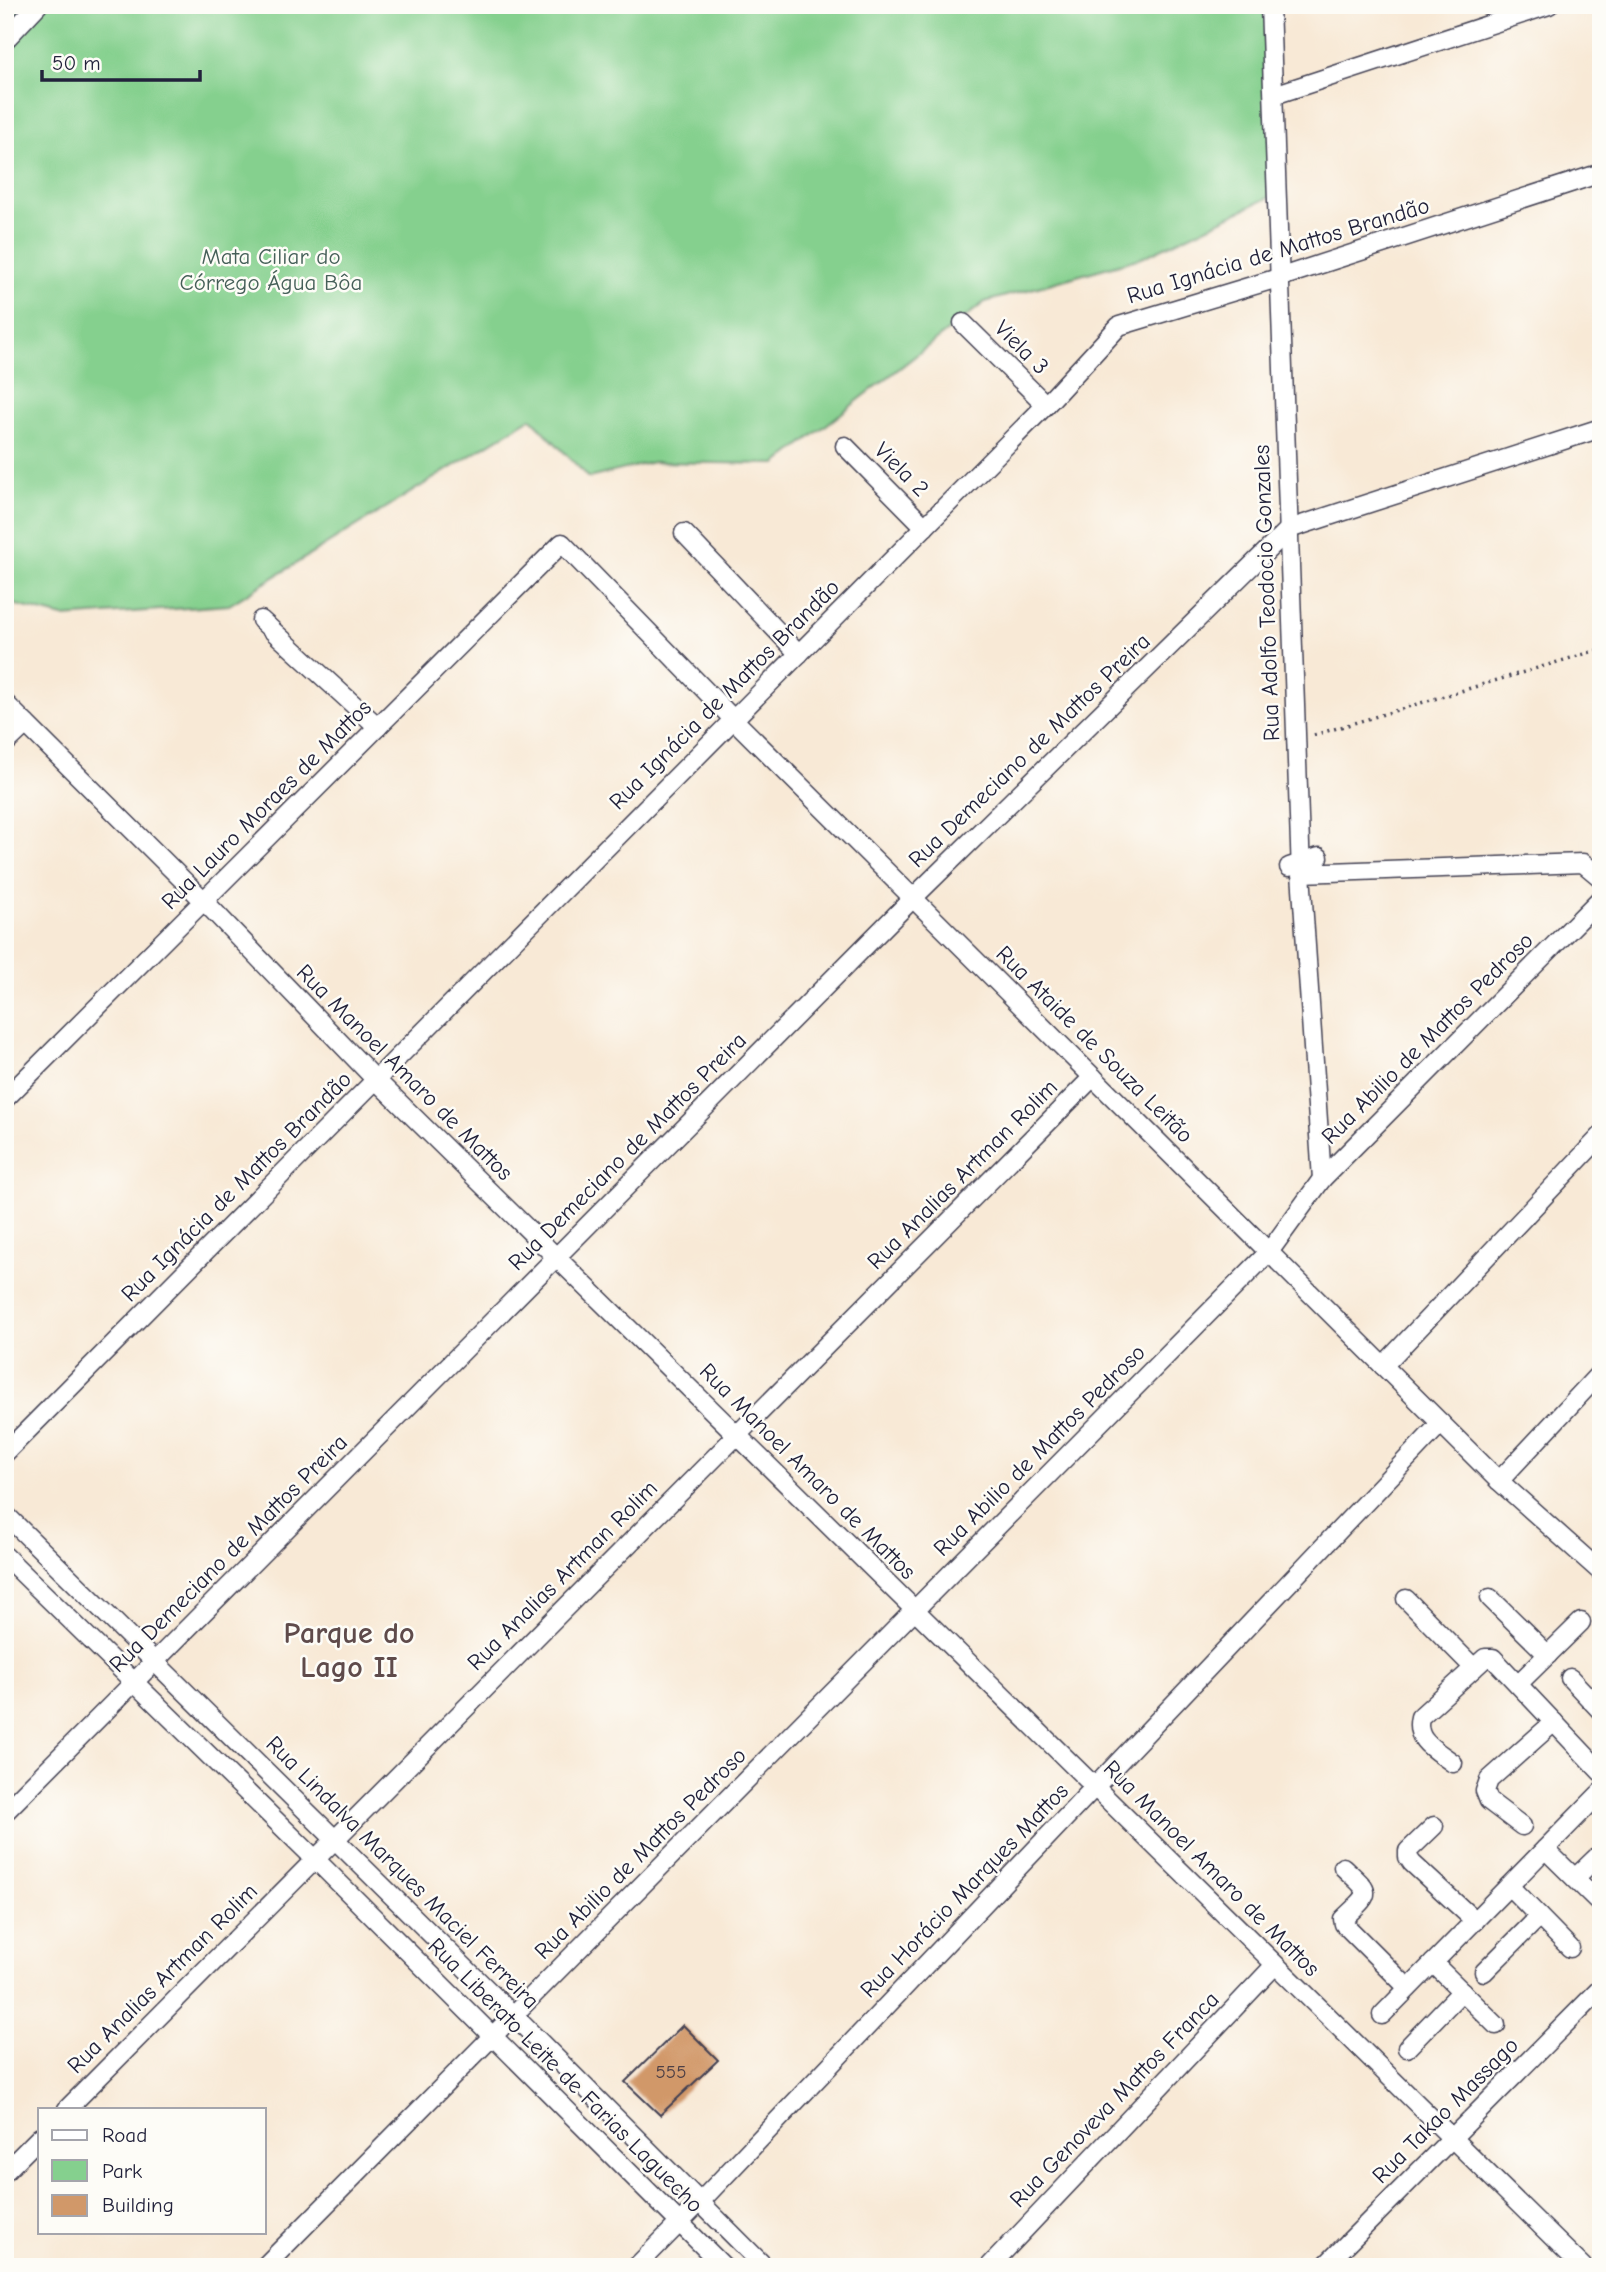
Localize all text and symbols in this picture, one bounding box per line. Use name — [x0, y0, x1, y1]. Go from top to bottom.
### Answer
scale bar — [42, 38, 200, 82]
text: 50 m — [52, 51, 101, 75]
street label: Rua Ignácia de Mattos Brandão — [1124, 192, 1433, 309]
park label: Mata Ciliar do Córrego Água Bôa — [180, 243, 362, 296]
street label: Viela 3 — [989, 315, 1054, 380]
street label: Viela 2 — [869, 437, 934, 502]
street label: Rua Adolfo Teodocio Gonzales — [1248, 444, 1285, 742]
street label: Rua Ignácia de Mattos Brandão — [604, 574, 845, 815]
street label: Rua Demeciano de Mattos Preira — [903, 628, 1156, 873]
street label: Rua Lauro Moraes de Mattos — [156, 694, 377, 915]
street label: Rua Abilio de Mattos Pedroso — [1316, 927, 1539, 1150]
street label: Rua Ataide de Souza Leitão — [990, 940, 1199, 1149]
street label: Rua Manoel Amaro de Mattos — [291, 959, 518, 1186]
street label: Rua Demeciano de Mattos Preira — [503, 1027, 752, 1276]
street label: Rua Ignácia de Mattos Brandão — [116, 1066, 357, 1307]
street label: Rua Analias Artman Rolim — [862, 1074, 1063, 1275]
street label: Rua Abilio de Mattos Pedroso — [928, 1339, 1151, 1562]
street label: Rua Manoel Amaro de Mattos — [694, 1358, 921, 1585]
street label: Rua Demeciano de Mattos Preira — [104, 1429, 353, 1678]
street label: Rua Analias Artman Rolim — [462, 1475, 663, 1676]
district label: Parque do Lago II — [284, 1616, 414, 1685]
street label: Rua Lindalva Marques Maciel Ferreira — [261, 1730, 545, 2014]
street label: Rua Abilio de Mattos Pedroso — [529, 1742, 752, 1965]
street label: Rua Manoel Amaro de Mattos — [1098, 1755, 1325, 1982]
street label: Rua Horácio Marques Mattos — [855, 1777, 1074, 2003]
street label: Rua Analias Artman Rolim — [62, 1878, 263, 2079]
street label: Rua Liberato Leite de Farias Laguecho — [423, 1932, 709, 2218]
street label: Rua Genoveva Mattos Franca — [1004, 1986, 1225, 2213]
street label: Rua Takao Massago — [1367, 2032, 1524, 2189]
house number: 555 — [656, 2061, 686, 2083]
legend — [38, 2108, 266, 2234]
text: Road — [102, 2123, 147, 2147]
text: Park — [102, 2159, 142, 2183]
text: Building — [102, 2193, 174, 2217]

